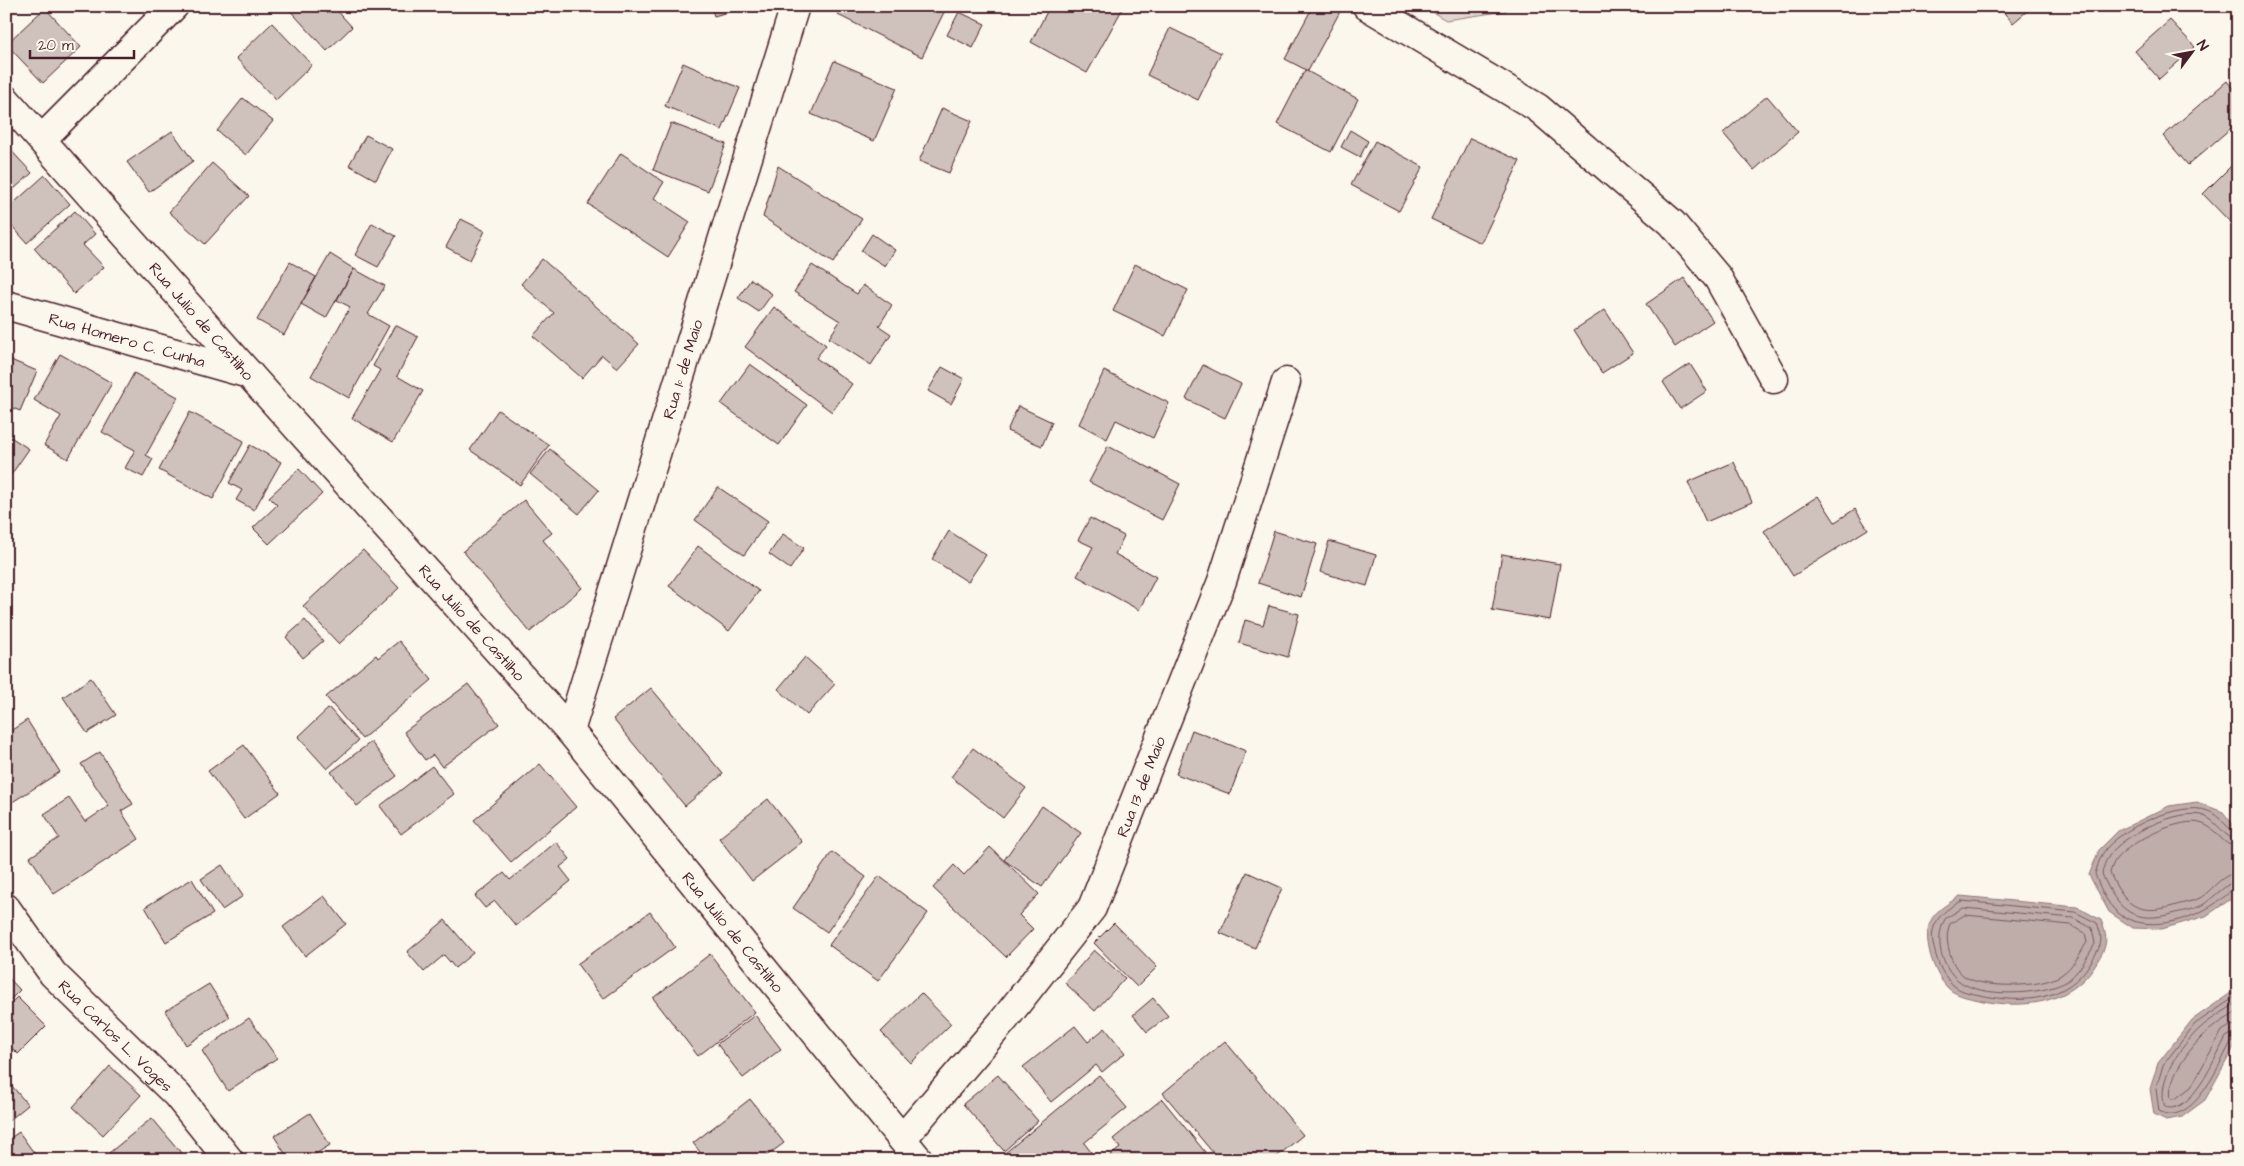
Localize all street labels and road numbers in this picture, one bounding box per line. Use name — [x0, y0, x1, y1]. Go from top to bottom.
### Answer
street label: Rua Julio de Castilho — [144, 258, 259, 386]
street label: Rua Homero C. Cunha — [46, 308, 208, 373]
street label: Rua 1º de Maio — [657, 317, 709, 422]
street label: Rua Julio de Castilho — [413, 560, 530, 686]
street label: Rua 13 de Maio — [1111, 733, 1171, 840]
street label: Rua Julio de Castilho — [677, 867, 789, 998]
street label: Rua Carlos L. Voges — [53, 975, 177, 1097]

